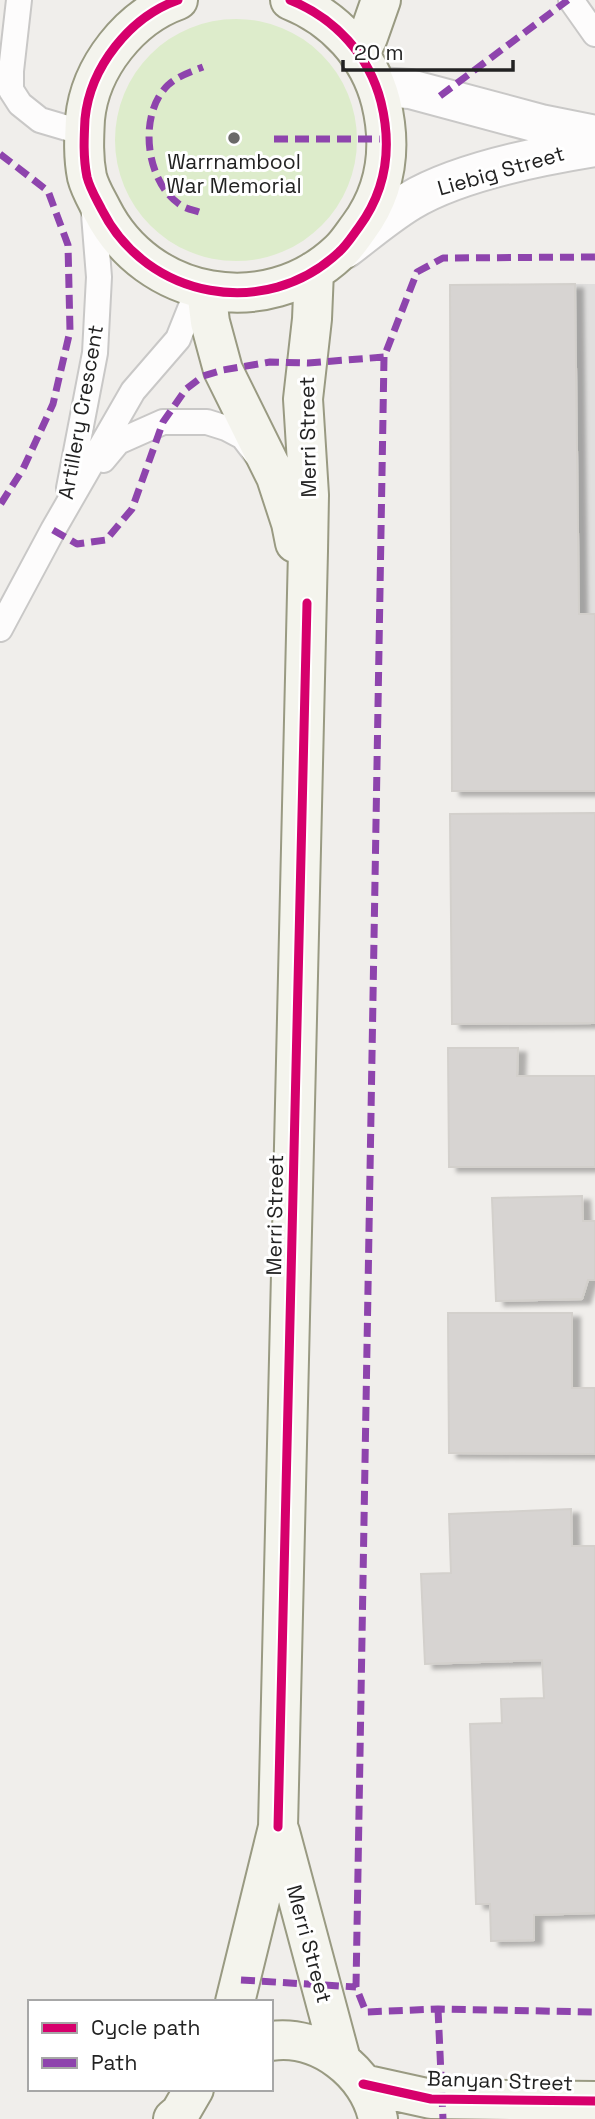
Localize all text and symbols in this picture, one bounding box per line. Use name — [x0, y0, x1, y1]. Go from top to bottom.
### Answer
scale bar — [343, 28, 513, 72]
text: 20 m — [354, 39, 404, 66]
marker: Warrnambool War Memorial — [226, 130, 242, 146]
street label: Liebig Street — [434, 140, 567, 202]
place label: Warrnambool War Memorial — [166, 148, 302, 199]
street label: Artillery Crescent — [52, 323, 109, 501]
street label: Merri Street — [293, 376, 322, 498]
street label: Merri Street — [260, 1154, 289, 1276]
street label: Merri Street — [281, 1882, 338, 2006]
legend — [28, 2000, 273, 2091]
text: Cycle path — [91, 2014, 200, 2041]
text: Path — [91, 2049, 137, 2076]
street label: Banyan Street — [427, 2064, 573, 2097]

